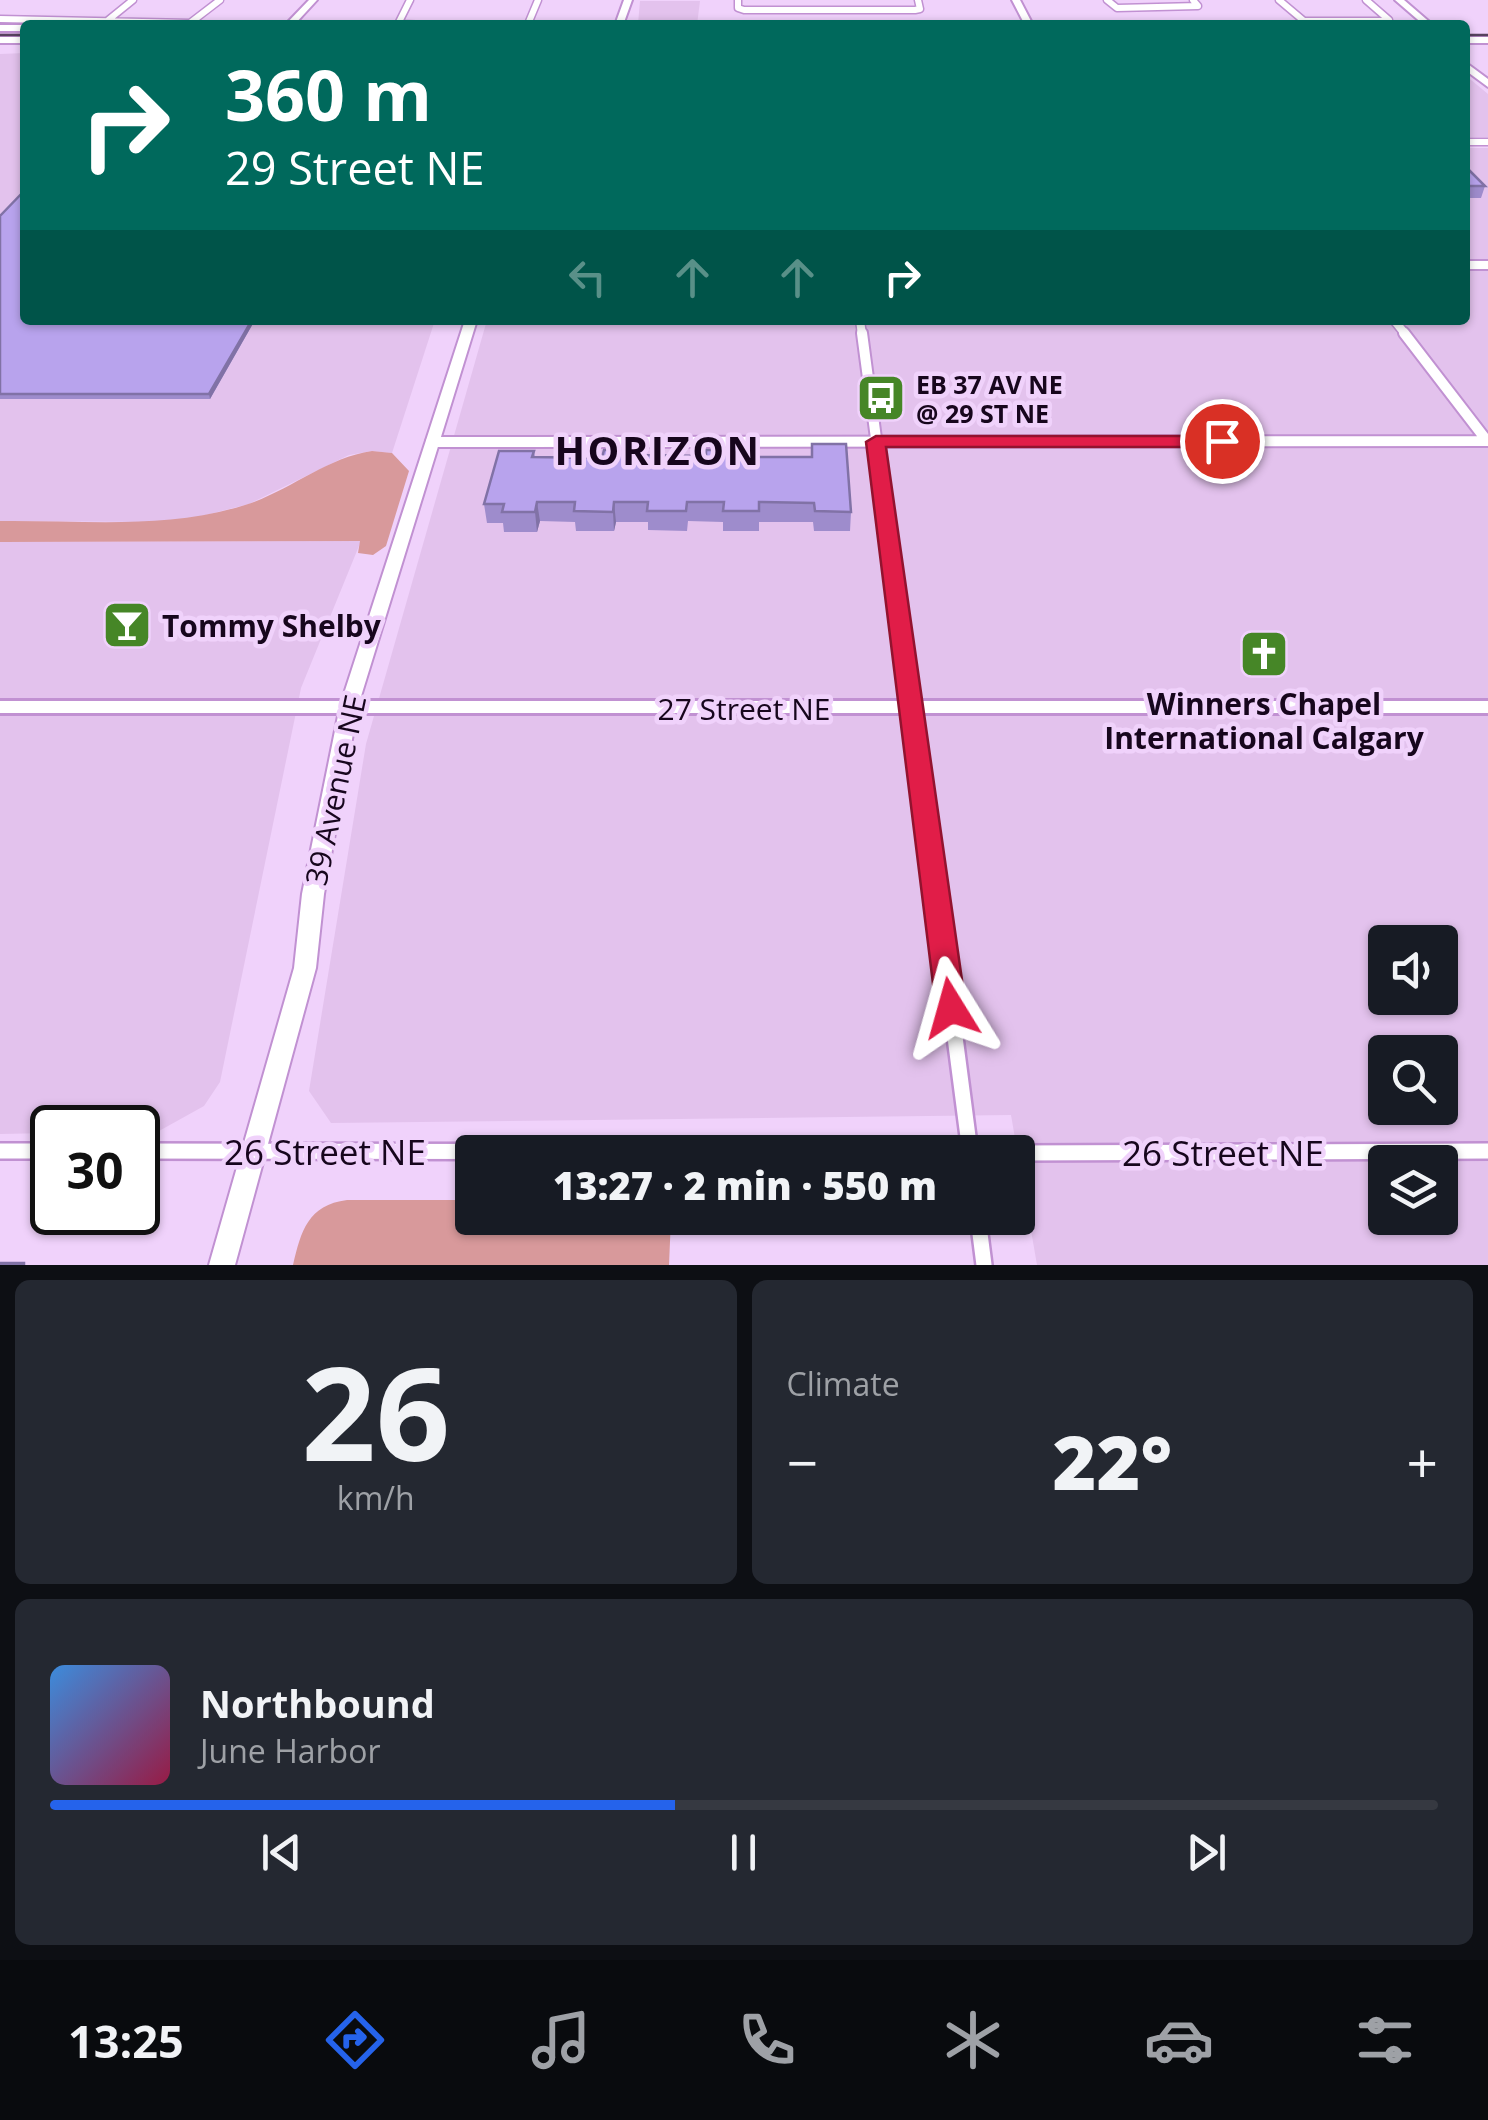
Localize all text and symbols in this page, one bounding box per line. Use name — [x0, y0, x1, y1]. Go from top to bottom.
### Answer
text: 360 m — [225, 46, 432, 142]
icon: right — [60, 60, 190, 190]
text: 29 Street NE — [225, 137, 484, 198]
icon: left — [560, 250, 615, 305]
icon: ahead — [665, 250, 720, 305]
icon: ahead — [770, 250, 825, 305]
icon: right — [875, 250, 930, 305]
place label: EB 37 AV NE @ 29 ST NE — [916, 367, 1063, 430]
bus stop icon: EB 37 AV NE @ 29 ST NE — [855, 372, 907, 424]
pin — [1180, 399, 1265, 484]
icon: arrive — [1195, 414, 1250, 469]
district label: HORIZON — [554, 422, 762, 477]
bar icon: Tommy Shelby — [101, 599, 153, 651]
place label: Tommy Shelby — [162, 605, 382, 646]
church icon: Winners Chapel International Calgary — [1238, 628, 1290, 680]
place label: Winners Chapel International Calgary — [1104, 683, 1425, 758]
street label: 27 Street NE — [658, 688, 830, 729]
street label: 39 Avenue NE — [295, 691, 375, 889]
map controls — [1368, 925, 1458, 1235]
button: sound — [1368, 925, 1458, 1015]
position arrow — [899, 956, 1003, 1060]
button: search — [1368, 1035, 1458, 1125]
speed limit sign: 30 — [30, 1105, 160, 1235]
street label: 26 Street NE — [224, 1128, 426, 1175]
street label: 26 Street NE — [1122, 1129, 1324, 1176]
button: layers — [1368, 1145, 1458, 1235]
text: 13:27 · 2 min · 550 m — [553, 1159, 937, 1211]
text: 26 — [301, 1322, 450, 1499]
text: Climate — [787, 1362, 900, 1405]
text: 22° — [1052, 1410, 1172, 1512]
text: − — [787, 1424, 818, 1499]
text: + — [1407, 1424, 1438, 1499]
text: km/h — [337, 1476, 415, 1519]
text: Northbound — [200, 1677, 435, 1729]
text: June Harbor — [200, 1729, 380, 1772]
icon: previous — [254, 1825, 309, 1880]
icon: pause — [716, 1825, 771, 1880]
icon: next — [1179, 1825, 1234, 1880]
icon: directions — [320, 2005, 390, 2075]
icon: music — [526, 2005, 596, 2075]
icon: phone — [732, 2005, 802, 2075]
icon: climate — [938, 2005, 1008, 2075]
icon: car — [1144, 2005, 1214, 2075]
icon: filters — [1350, 2005, 1420, 2075]
text: 13:25 — [68, 2010, 184, 2071]

